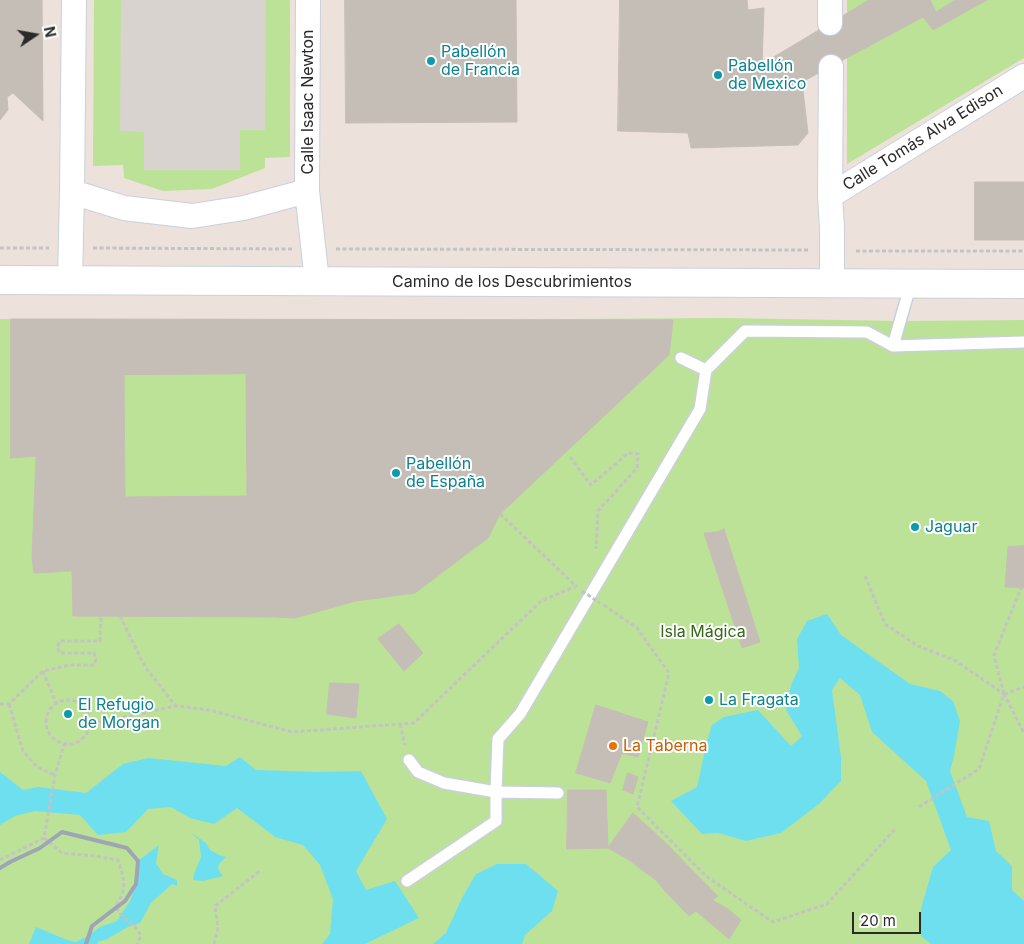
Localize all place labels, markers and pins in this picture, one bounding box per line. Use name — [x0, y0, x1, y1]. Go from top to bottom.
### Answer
place label: Pabellón de Francia — [441, 42, 520, 80]
marker: Pabellón de Francia — [425, 55, 437, 67]
place label: Pabellón de Mexico — [728, 56, 806, 94]
marker: Pabellón de Mexico — [712, 69, 724, 81]
place label: Pabellón de España — [406, 454, 485, 492]
marker: Pabellón de España — [390, 467, 402, 479]
place label: Jaguar — [925, 517, 977, 537]
marker: Jaguar — [909, 521, 921, 533]
place label: La Fragata — [719, 690, 799, 710]
marker: La Fragata — [703, 694, 715, 706]
place label: El Refugio de Morgan — [78, 695, 160, 733]
marker: El Refugio de Morgan — [62, 708, 74, 720]
place label: La Taberna — [623, 736, 708, 756]
marker: La Taberna — [607, 740, 619, 752]

